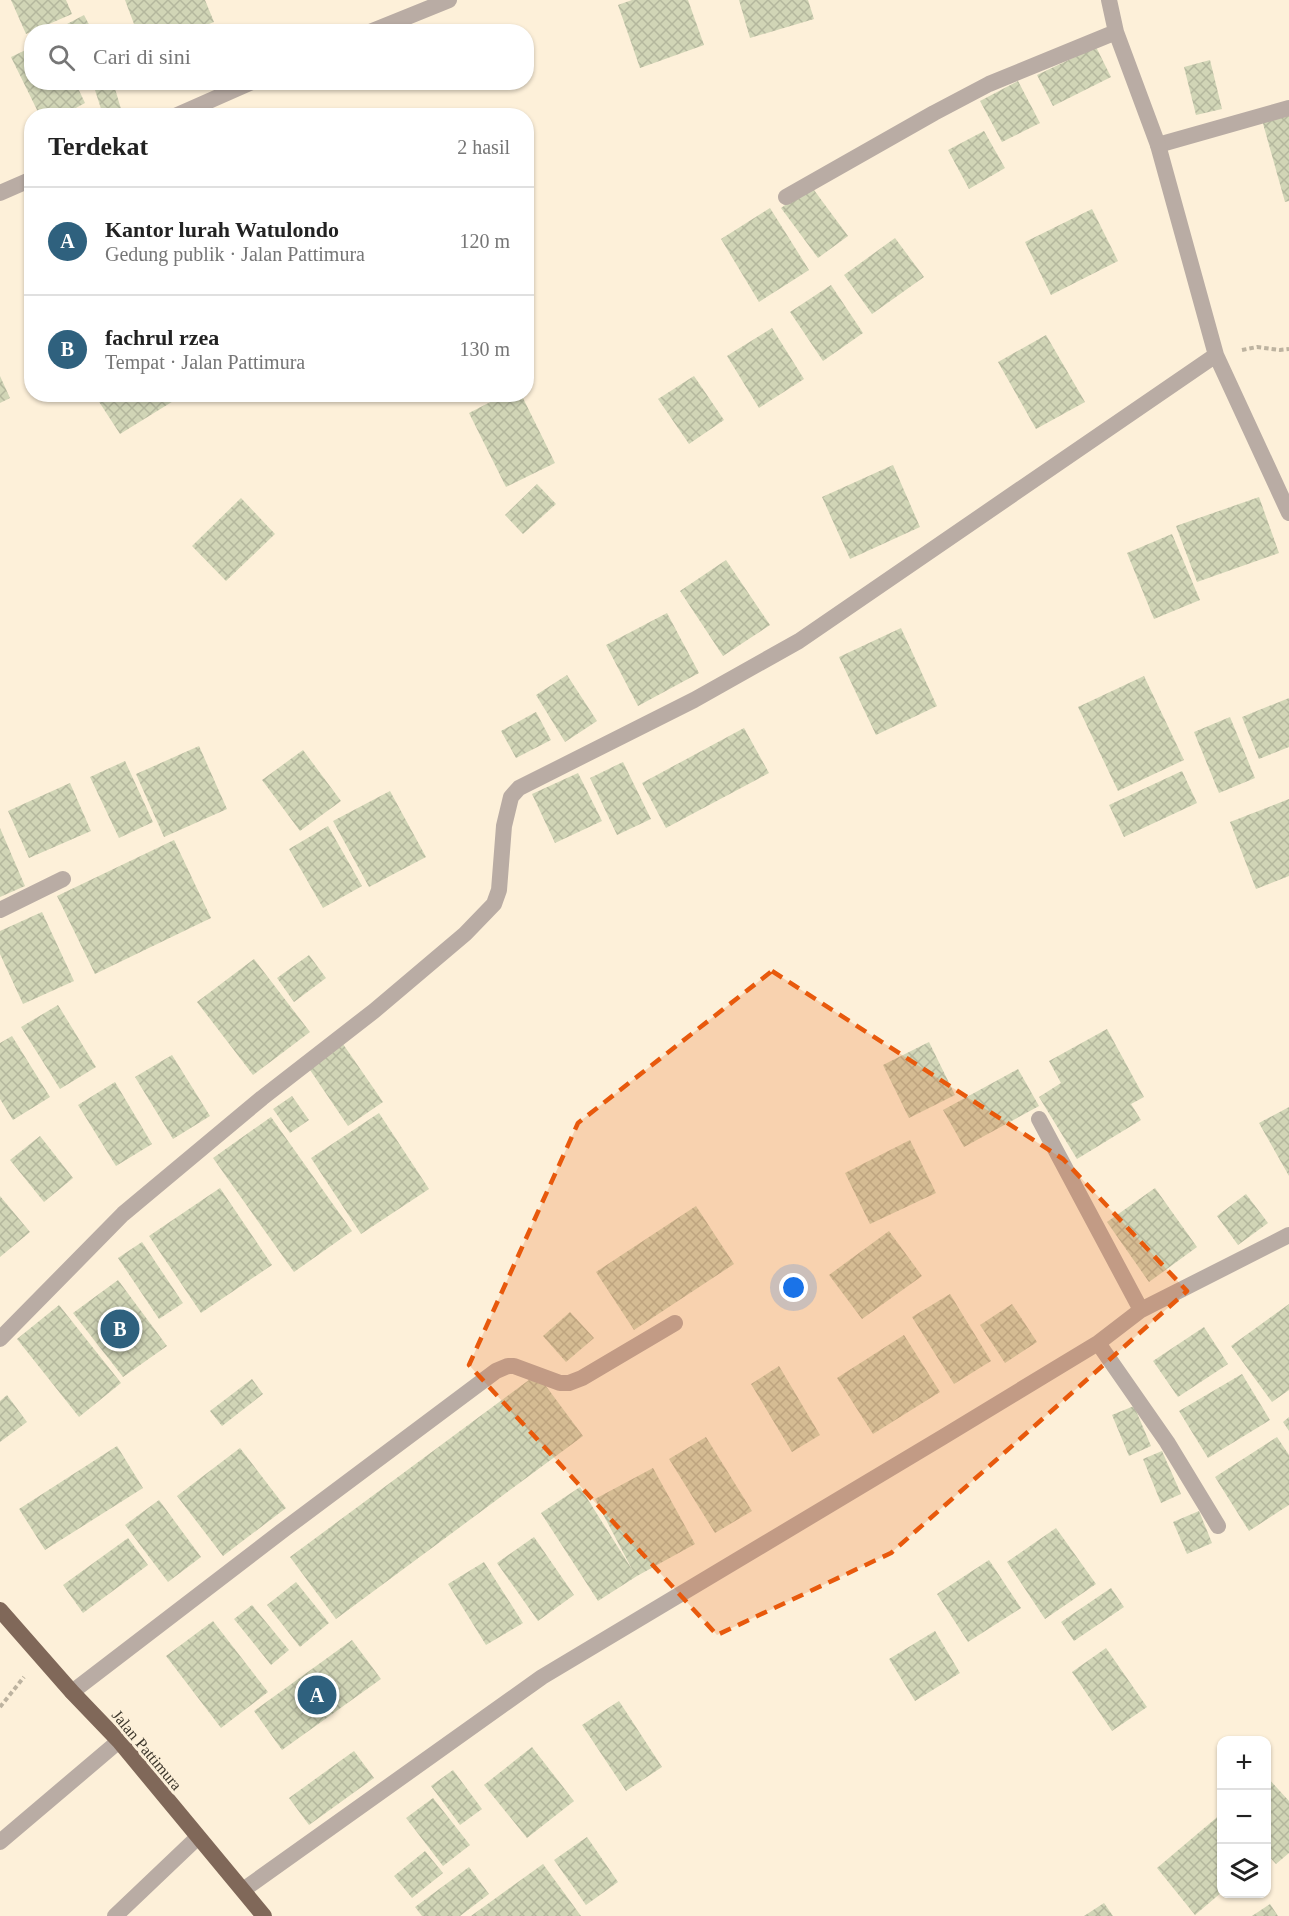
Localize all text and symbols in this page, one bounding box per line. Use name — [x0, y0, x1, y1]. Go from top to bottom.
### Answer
search box — [24, 24, 534, 90]
icon: search — [45, 41, 78, 74]
text: Cari di sini — [93, 44, 191, 69]
text: Terdekat — [48, 132, 148, 161]
text: 2 hasil — [457, 136, 510, 158]
text: Kantor lurah Watulondo — [105, 217, 339, 242]
text: A — [60, 230, 75, 252]
text: 120 m — [459, 230, 510, 252]
text: Gedung publik · Jalan Pattimura — [105, 243, 365, 265]
text: fachrul rzea — [105, 325, 219, 350]
text: B — [61, 338, 74, 360]
text: 130 m — [459, 338, 510, 360]
text: Tempat · Jalan Pattimura — [105, 351, 305, 373]
your location — [779, 1273, 808, 1302]
pin: B — [100, 1306, 140, 1352]
pin: A — [298, 1672, 336, 1718]
street label: Jalan Pattimura — [109, 1707, 185, 1793]
map controls — [1217, 1736, 1271, 1898]
button: + — [1217, 1736, 1271, 1790]
button: − — [1217, 1790, 1271, 1844]
button: layers — [1217, 1844, 1271, 1898]

